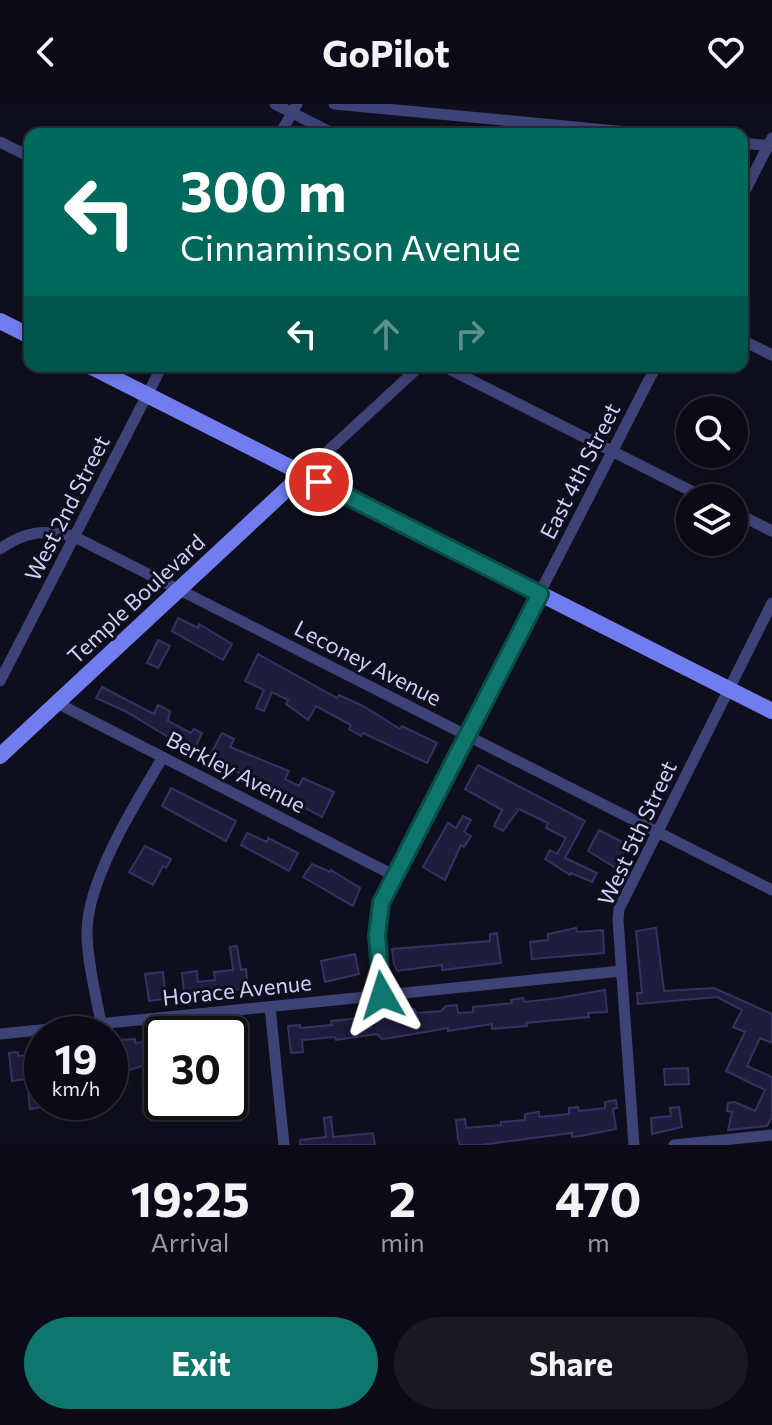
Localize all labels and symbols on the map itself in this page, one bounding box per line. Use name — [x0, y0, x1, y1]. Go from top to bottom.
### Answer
street label: East 4th Street — [534, 398, 625, 543]
street label: West 2nd Street — [18, 431, 115, 585]
pin — [285, 448, 353, 516]
street label: Temple Boulevard — [61, 528, 210, 669]
street label: Leconey Avenue — [290, 614, 446, 711]
street label: Berkley Avenue — [162, 725, 310, 818]
street label: West 5th Street — [591, 756, 682, 909]
position arrow — [340, 953, 424, 1037]
street label: Horace Avenue — [161, 968, 313, 1011]
speed limit sign: 30 — [144, 1016, 248, 1120]

